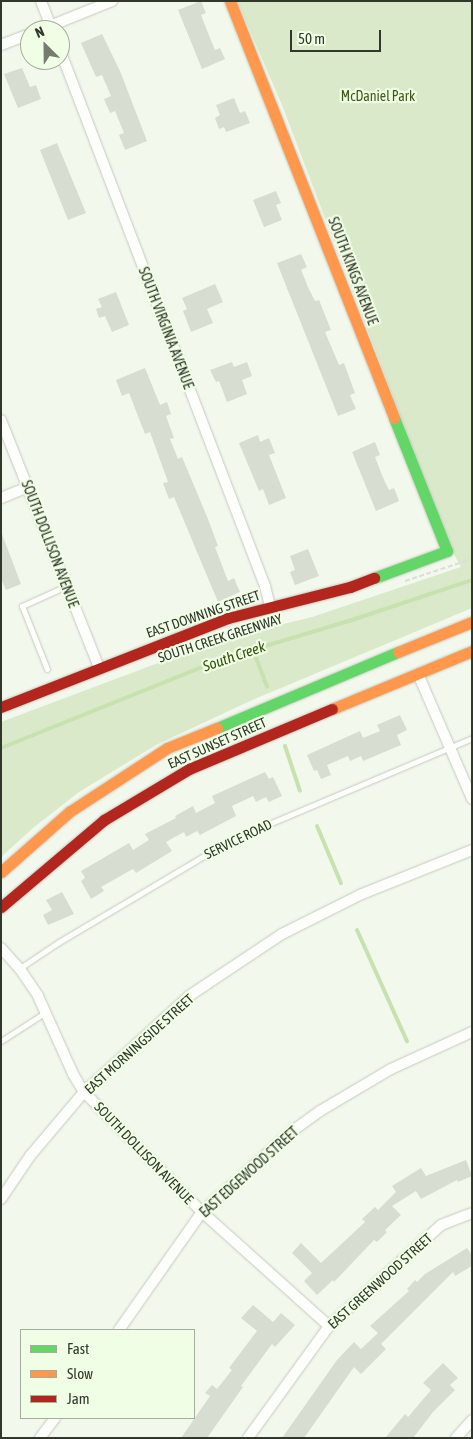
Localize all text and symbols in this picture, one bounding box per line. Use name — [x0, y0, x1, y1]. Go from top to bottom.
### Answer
north arrow — [20, 20, 70, 70]
scale bar — [293, 20, 384, 52]
text: N — [33, 23, 46, 41]
text: 50 m — [298, 30, 325, 47]
park label: McDaniel Park — [341, 88, 415, 104]
street label: SOUTH KINGS AVENUE — [325, 215, 381, 327]
street label: SOUTH VIRGINIA AVENUE — [135, 265, 197, 391]
street label: SOUTH DOLLISON AVENUE — [18, 478, 82, 610]
street label: EAST DOWNING STREET — [144, 587, 262, 641]
street label: SOUTH CREEK GREENWAY — [156, 610, 284, 666]
water label: South Creek — [200, 637, 268, 675]
street label: EAST SUNSET STREET — [165, 714, 269, 772]
street label: SERVICE ROAD — [201, 815, 275, 863]
street label: EAST MORNINGSIDE STREET — [81, 991, 197, 1097]
street label: SOUTH DOLLISON AVENUE — [91, 1099, 197, 1207]
street label: EAST EDGEWOOD STREET — [196, 1123, 302, 1221]
street label: EAST GREENWOOD STREET — [324, 1230, 436, 1332]
legend — [20, 1329, 195, 1419]
text: Fast — [67, 1340, 89, 1357]
text: Slow — [67, 1365, 93, 1382]
text: Jam — [67, 1390, 90, 1407]

